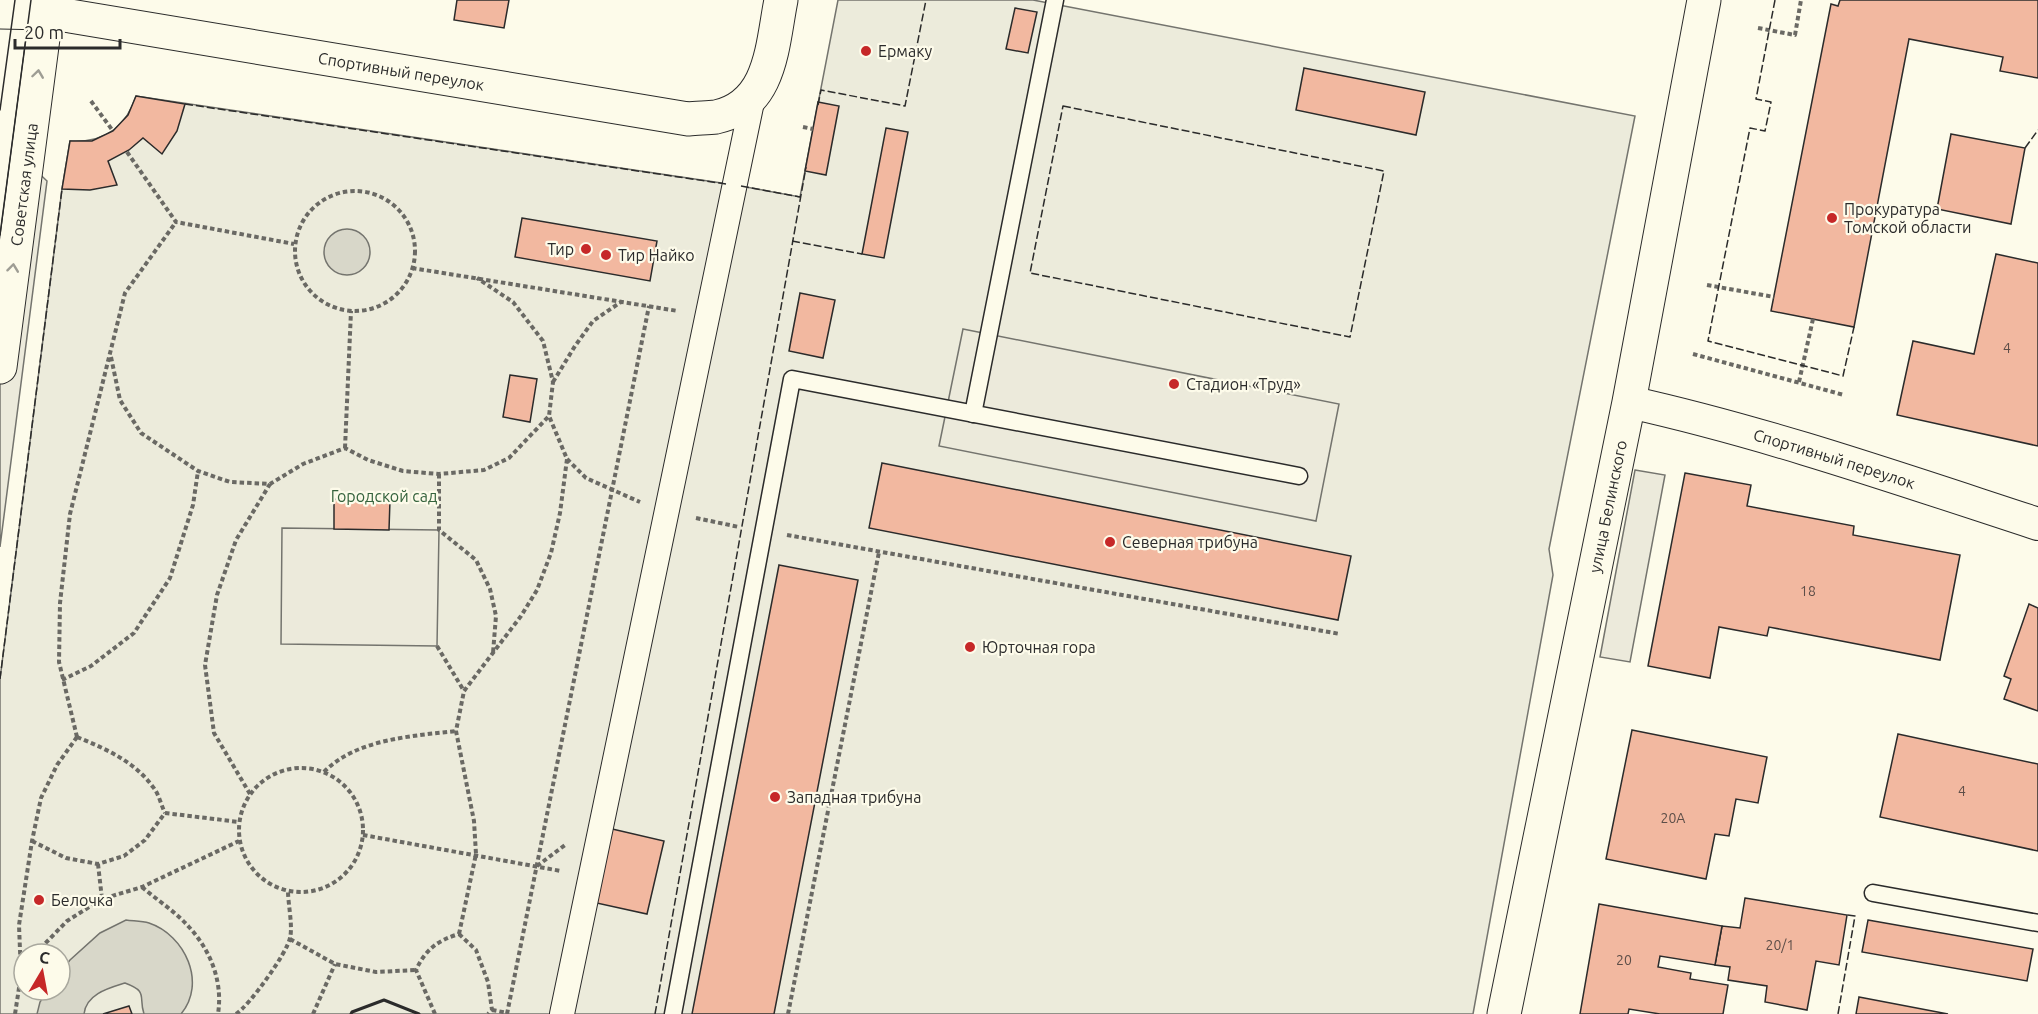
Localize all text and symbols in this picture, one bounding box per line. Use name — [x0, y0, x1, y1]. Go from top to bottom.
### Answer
scale bar — [15, 12, 120, 50]
text: 20 m — [24, 22, 64, 42]
place label: Ермаку — [878, 42, 932, 60]
marker: Ермаку — [859, 44, 873, 58]
street label: Спортивный переулок — [317, 48, 486, 94]
one-way arrow — [31, 70, 43, 79]
street label: Советская улица — [7, 122, 41, 247]
place label: Прокуратура Томской области — [1844, 200, 1972, 236]
marker: Прокуратура Томской области — [1825, 211, 1839, 225]
place label: Тир — [547, 240, 574, 258]
marker: Тир — [579, 242, 593, 256]
place label: Тир Найко — [618, 246, 695, 264]
marker: Тир Найко — [599, 248, 613, 262]
one-way arrow — [6, 263, 18, 272]
house number: 4 — [2003, 340, 2011, 356]
place label: Стадион «Труд» — [1186, 375, 1301, 393]
marker: Стадион «Труд» — [1167, 377, 1181, 391]
street label: Спортивный переулок — [1751, 425, 1917, 492]
street label: улица Белинского — [1585, 439, 1630, 574]
park label: Городской сад — [331, 487, 437, 505]
place label: Северная трибуна — [1122, 533, 1258, 551]
marker: Северная трибуна — [1103, 535, 1117, 549]
house number: 18 — [1800, 583, 1816, 599]
place label: Юрточная гора — [982, 638, 1096, 656]
marker: Юрточная гора — [963, 640, 977, 654]
house number: 4 — [1958, 783, 1966, 799]
place label: Западная трибуна — [787, 788, 921, 806]
marker: Западная трибуна — [768, 790, 782, 804]
house number: 20А — [1661, 810, 1685, 826]
place label: Белочка — [51, 891, 113, 909]
marker: Белочка — [32, 893, 46, 907]
house number: 20/1 — [1766, 937, 1794, 953]
north arrow — [12, 942, 72, 1002]
text: С — [38, 947, 51, 967]
house number: 20 — [1616, 952, 1632, 968]

